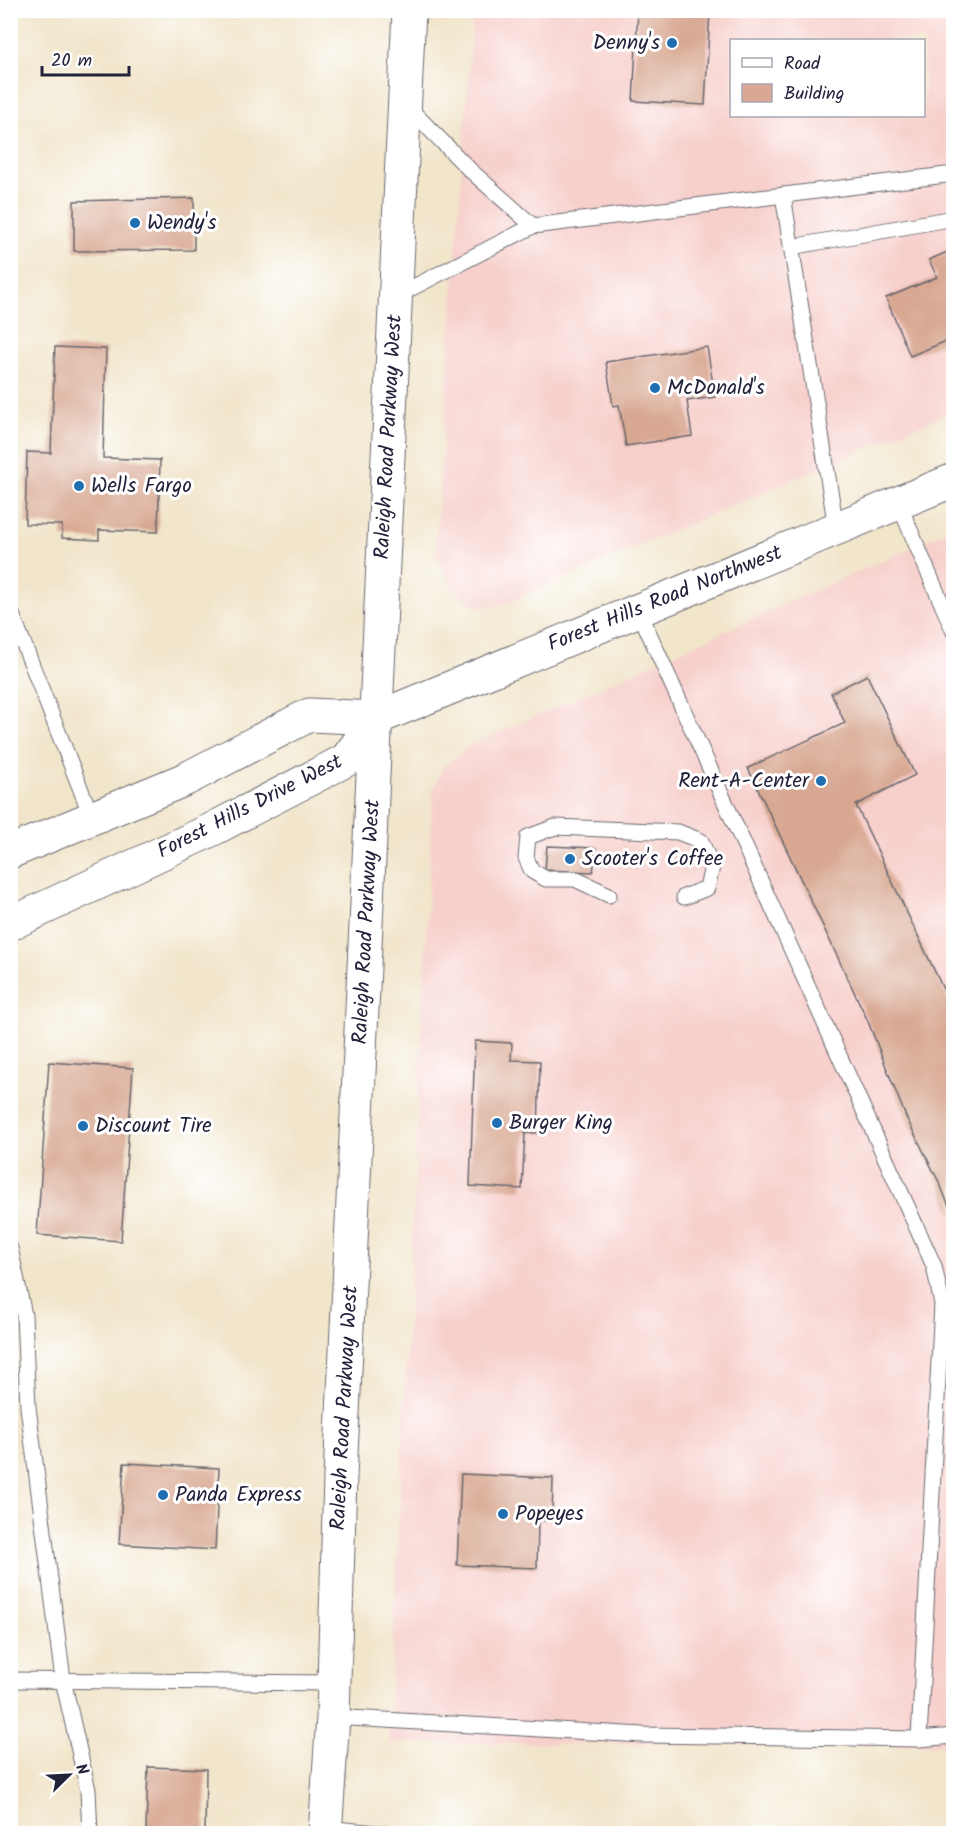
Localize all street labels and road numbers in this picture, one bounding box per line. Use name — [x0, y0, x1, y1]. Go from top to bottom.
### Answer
street label: Raleigh Road Parkway West — [366, 313, 412, 560]
street label: Forest Hills Road Northwest — [543, 536, 788, 661]
street label: Forest Hills Drive West — [151, 746, 349, 868]
street label: Raleigh Road Parkway West — [344, 798, 390, 1045]
street label: Raleigh Road Parkway West — [322, 1284, 368, 1531]

